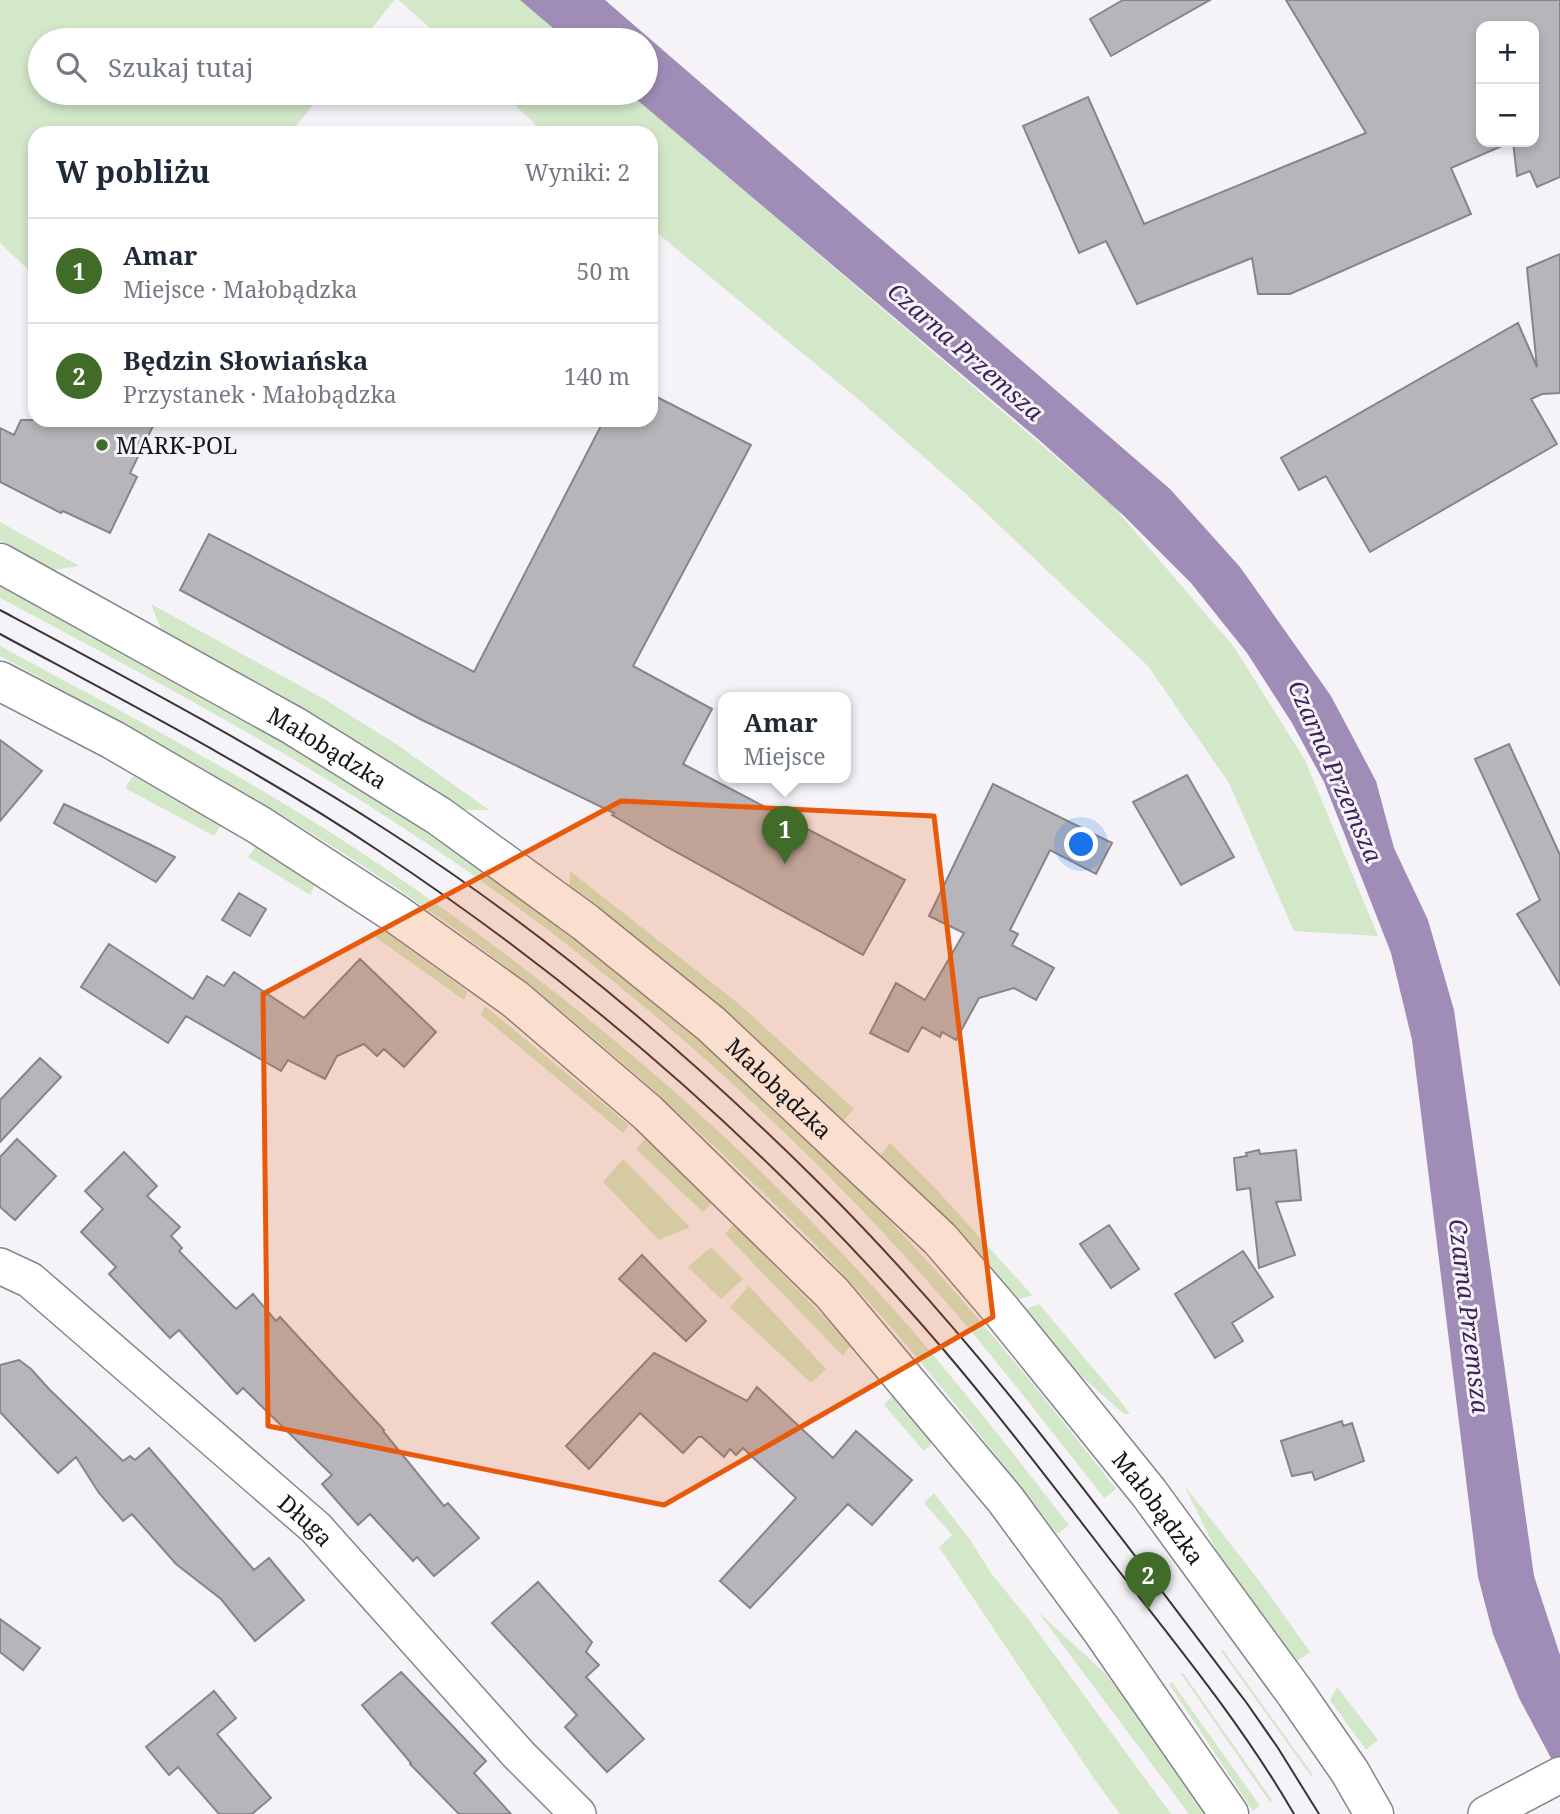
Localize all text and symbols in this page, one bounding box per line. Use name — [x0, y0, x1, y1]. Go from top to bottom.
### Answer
map controls — [1476, 21, 1539, 147]
button: + — [1476, 21, 1539, 84]
search box — [28, 28, 658, 105]
icon: search — [52, 48, 90, 86]
text: Szukaj tutaj — [108, 49, 254, 85]
button: − — [1476, 84, 1539, 147]
text: W pobliżu — [56, 151, 210, 192]
text: Wyniki: 2 — [524, 156, 630, 188]
text: Amar — [123, 237, 197, 273]
text: 1 — [73, 255, 86, 287]
text: 50 m — [577, 255, 630, 287]
text: Miejsce · Małobądzka — [123, 273, 357, 305]
water label: Czarna Przemsza — [881, 274, 1051, 428]
text: Będzin Słowiańska — [123, 342, 368, 378]
text: 2 — [73, 360, 86, 392]
text: 140 m — [564, 360, 630, 392]
text: Przystanek · Małobądzka — [123, 378, 397, 410]
place label: MARK-POL — [116, 429, 237, 461]
marker: MARK-POL — [94, 437, 110, 453]
water label: Czarna Przemsza — [1281, 675, 1391, 867]
popup — [718, 692, 851, 783]
street label: Małobądzka — [262, 699, 393, 796]
text: Amar — [743, 704, 818, 740]
text: Miejsce — [743, 740, 826, 772]
pin: 1 — [762, 806, 808, 864]
your location — [1064, 827, 1098, 861]
street label: Małobądzka — [719, 1030, 839, 1146]
water label: Czarna Przemsza — [1442, 1217, 1498, 1415]
street label: Małobądzka — [1105, 1444, 1212, 1571]
street label: Długa — [272, 1487, 341, 1553]
pin: 2 — [1125, 1552, 1171, 1610]

